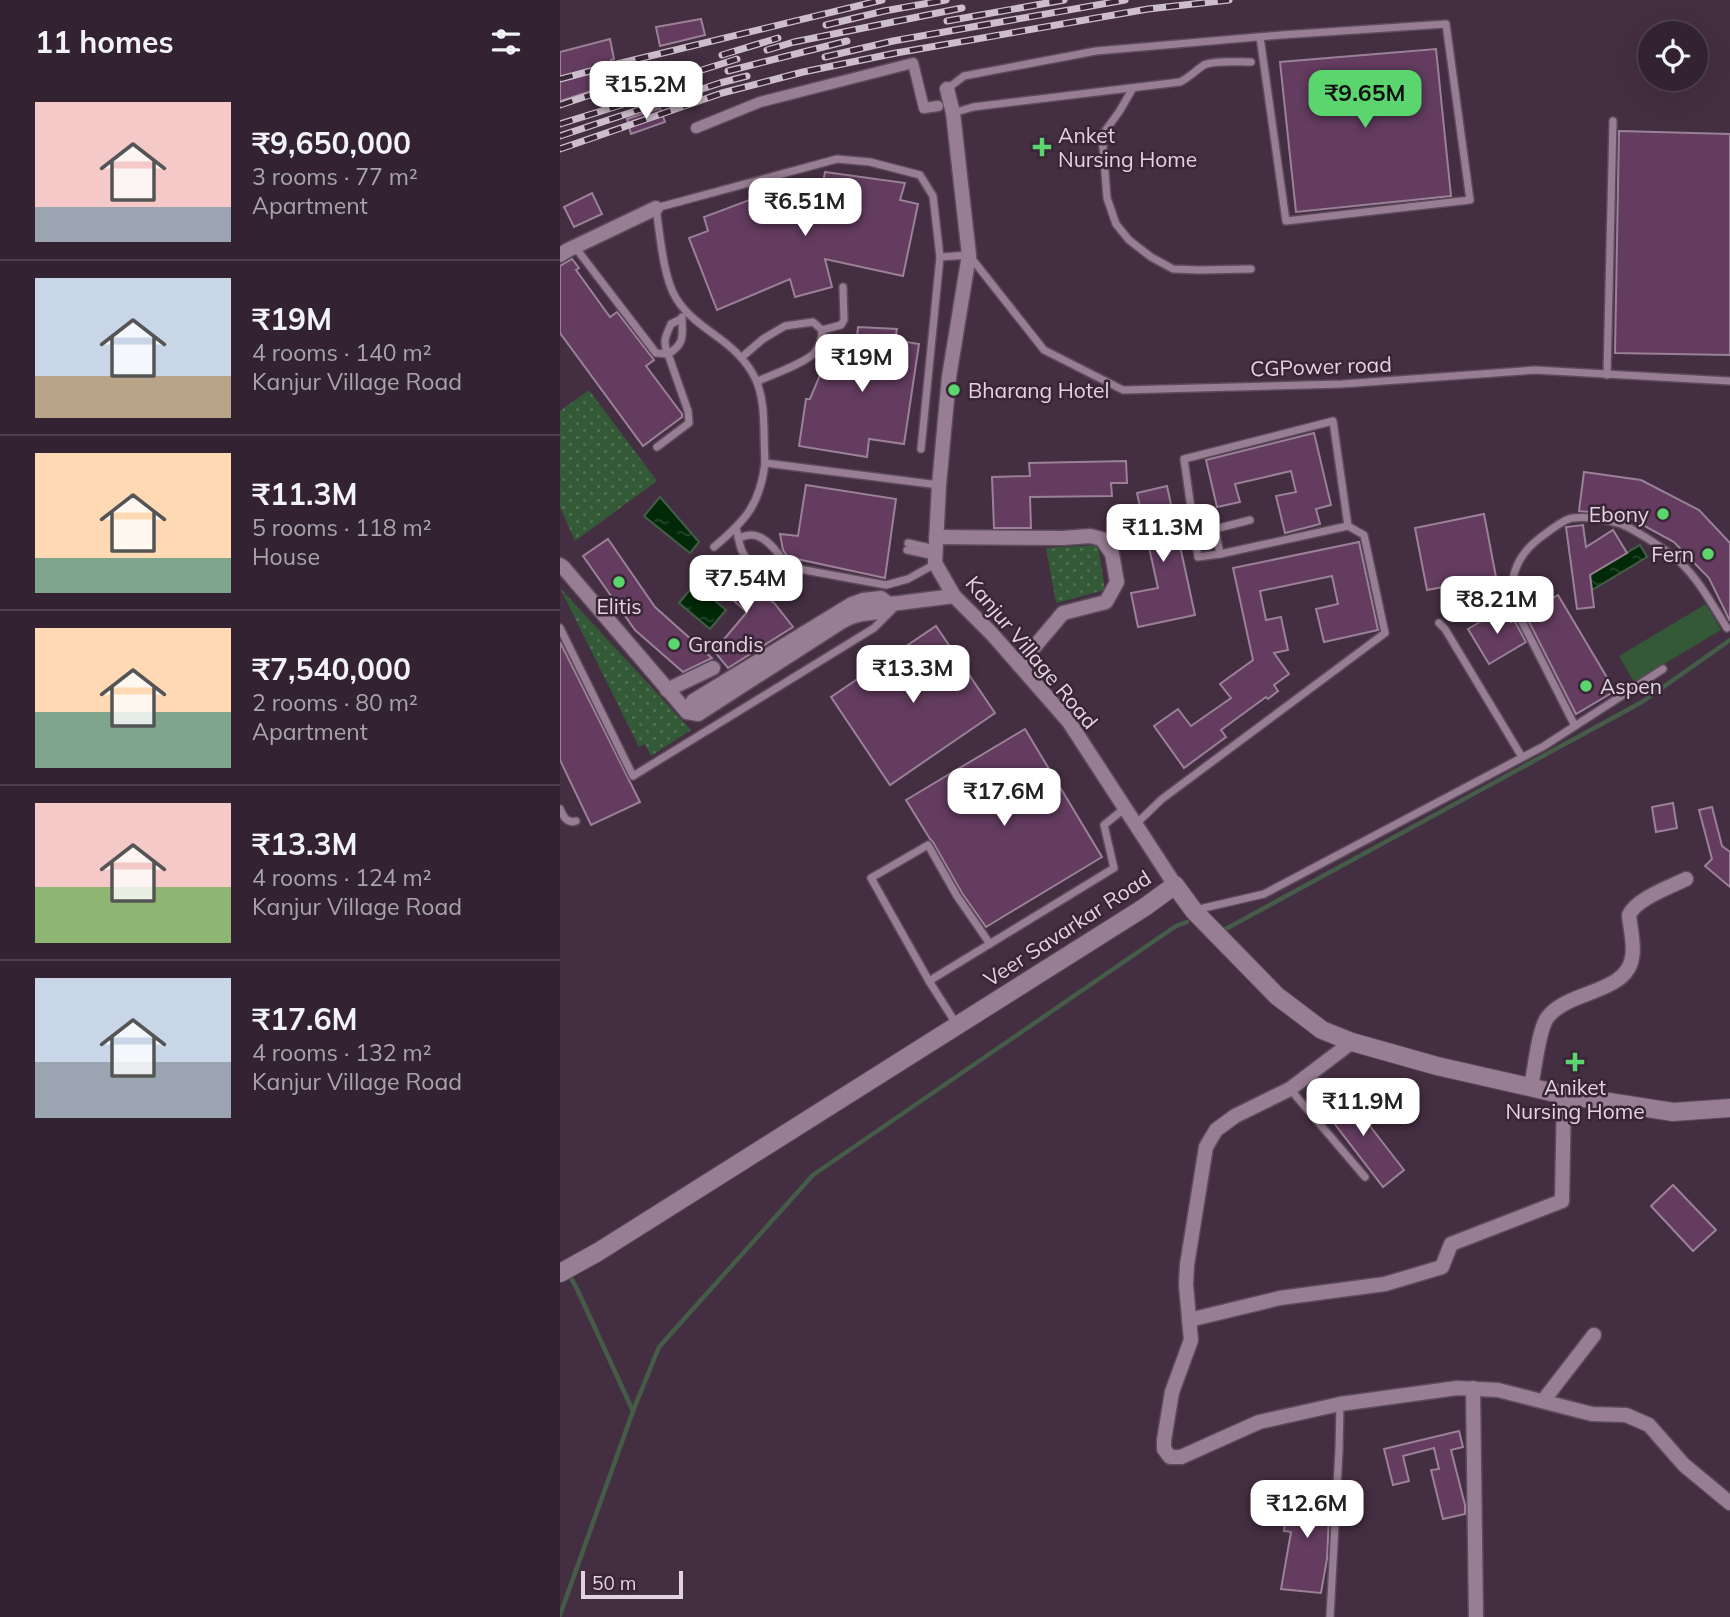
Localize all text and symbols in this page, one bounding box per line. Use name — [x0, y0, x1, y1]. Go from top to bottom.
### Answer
map controls — [1638, 21, 1708, 91]
button: locate — [1638, 21, 1708, 91]
text: 11 homes — [35, 23, 174, 61]
icon: filters — [487, 23, 525, 61]
pin: ₹15.2M — [589, 61, 703, 121]
text: ₹15.2M — [606, 69, 686, 98]
pin: ₹9.65M — [1308, 71, 1422, 130]
text: ₹9.65M — [1325, 78, 1405, 107]
place label: Anket Nursing Home — [1058, 122, 1197, 172]
text: ₹9,650,000 — [252, 124, 411, 162]
icon: home — [91, 130, 175, 214]
marker: Anket Nursing Home — [1032, 137, 1052, 157]
text: 3 rooms · 77 m² — [252, 162, 418, 191]
pin: ₹6.51M — [748, 178, 862, 238]
text: ₹6.51M — [765, 186, 845, 215]
text: Apartment — [252, 191, 368, 220]
text: ₹19M — [252, 300, 332, 338]
icon: home — [91, 306, 175, 390]
pin: ₹19M — [821, 334, 903, 394]
text: 4 rooms · 140 m² — [252, 338, 432, 367]
text: ₹19M — [831, 342, 893, 371]
street label: CGPower road — [1250, 351, 1392, 381]
text: Kanjur Village Road — [252, 367, 462, 396]
place label: Bharang Hotel — [968, 377, 1109, 403]
marker: Bharang Hotel — [946, 382, 962, 398]
text: ₹11.3M — [252, 475, 358, 513]
icon: home — [91, 481, 175, 565]
place label: Ebony — [1589, 501, 1649, 527]
pin: ₹11.3M — [1106, 504, 1220, 564]
marker: Ebony — [1655, 506, 1671, 522]
text: ₹11.3M — [1123, 512, 1203, 541]
text: 5 rooms · 118 m² — [252, 513, 432, 542]
place label: Fern — [1651, 541, 1694, 567]
text: House — [252, 542, 320, 571]
marker: Fern — [1700, 546, 1716, 562]
pin: ₹7.54M — [689, 556, 803, 615]
text: ₹7.54M — [706, 563, 786, 592]
street label: Kanjur Village Road — [960, 570, 1104, 734]
marker: Elitis — [611, 574, 627, 590]
pin: ₹8.21M — [1440, 576, 1554, 636]
text: ₹8.21M — [1457, 584, 1537, 613]
place label: Elitis — [596, 593, 642, 619]
place label: Grandis — [688, 631, 764, 657]
marker: Grandis — [666, 636, 682, 652]
pin: ₹13.3M — [856, 646, 970, 705]
text: ₹7,540,000 — [252, 650, 411, 688]
text: ₹13.3M — [873, 653, 953, 682]
icon: home — [91, 656, 175, 740]
place label: Aspen — [1600, 673, 1662, 699]
marker: Aspen — [1578, 678, 1594, 694]
text: 2 rooms · 80 m² — [252, 688, 418, 717]
text: Apartment — [252, 717, 368, 746]
pin: ₹17.6M — [947, 768, 1061, 828]
text: ₹17.6M — [964, 776, 1044, 805]
text: ₹13.3M — [252, 825, 358, 863]
icon: home — [91, 831, 175, 915]
text: 4 rooms · 124 m² — [252, 863, 432, 892]
street label: Veer Savarkar Road — [979, 864, 1155, 992]
text: Kanjur Village Road — [252, 892, 462, 921]
text: ₹17.6M — [252, 1000, 358, 1038]
icon: home — [91, 1006, 175, 1090]
text: 4 rooms · 132 m² — [252, 1038, 432, 1067]
marker: Aniket Nursing Home — [1565, 1052, 1585, 1072]
text: Kanjur Village Road — [252, 1067, 462, 1096]
place label: Aniket Nursing Home — [1505, 1074, 1645, 1124]
pin: ₹11.9M — [1306, 1078, 1420, 1138]
text: ₹11.9M — [1323, 1086, 1403, 1115]
pin: ₹12.6M — [1250, 1480, 1364, 1540]
text: ₹12.6M — [1267, 1488, 1347, 1517]
scale bar — [581, 1568, 682, 1600]
text: 50 m — [592, 1571, 636, 1595]

